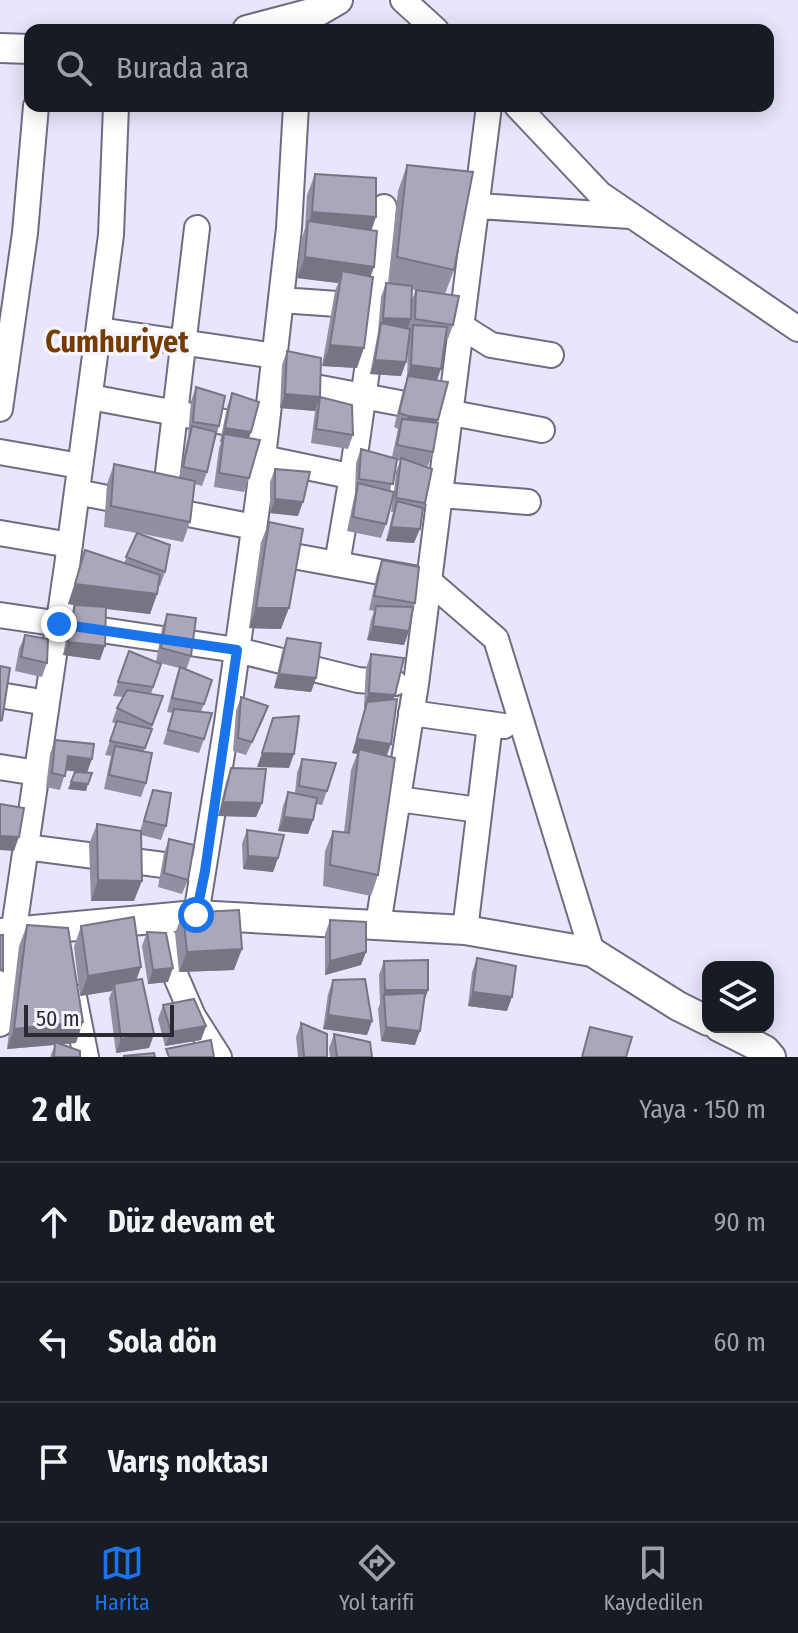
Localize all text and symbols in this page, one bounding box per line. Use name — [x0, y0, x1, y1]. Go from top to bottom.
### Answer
search box — [24, 24, 774, 112]
icon: search — [52, 46, 96, 90]
text: Burada ara — [116, 50, 249, 86]
district label: Cumhuriyet — [45, 324, 189, 360]
route end — [41, 606, 77, 642]
route start — [178, 897, 214, 933]
map controls — [702, 961, 774, 1033]
button: layers — [702, 961, 774, 1033]
scale bar — [24, 1001, 174, 1037]
text: 50 m — [36, 1005, 80, 1032]
text: 2 dk — [32, 1089, 91, 1130]
text: Yaya · 150 m — [639, 1094, 766, 1125]
icon: ahead — [32, 1200, 76, 1244]
text: Düz devam et — [108, 1204, 275, 1240]
text: 90 m — [714, 1207, 766, 1238]
icon: left — [32, 1320, 76, 1364]
text: Sola dön — [108, 1324, 217, 1360]
text: 60 m — [713, 1327, 766, 1358]
icon: arrive — [32, 1440, 76, 1484]
text: Varış noktası — [108, 1444, 269, 1480]
tab: Harita — [95, 1541, 150, 1616]
tab: Yol tarifi — [339, 1541, 414, 1616]
tab: Kaydedilen — [604, 1541, 703, 1616]

